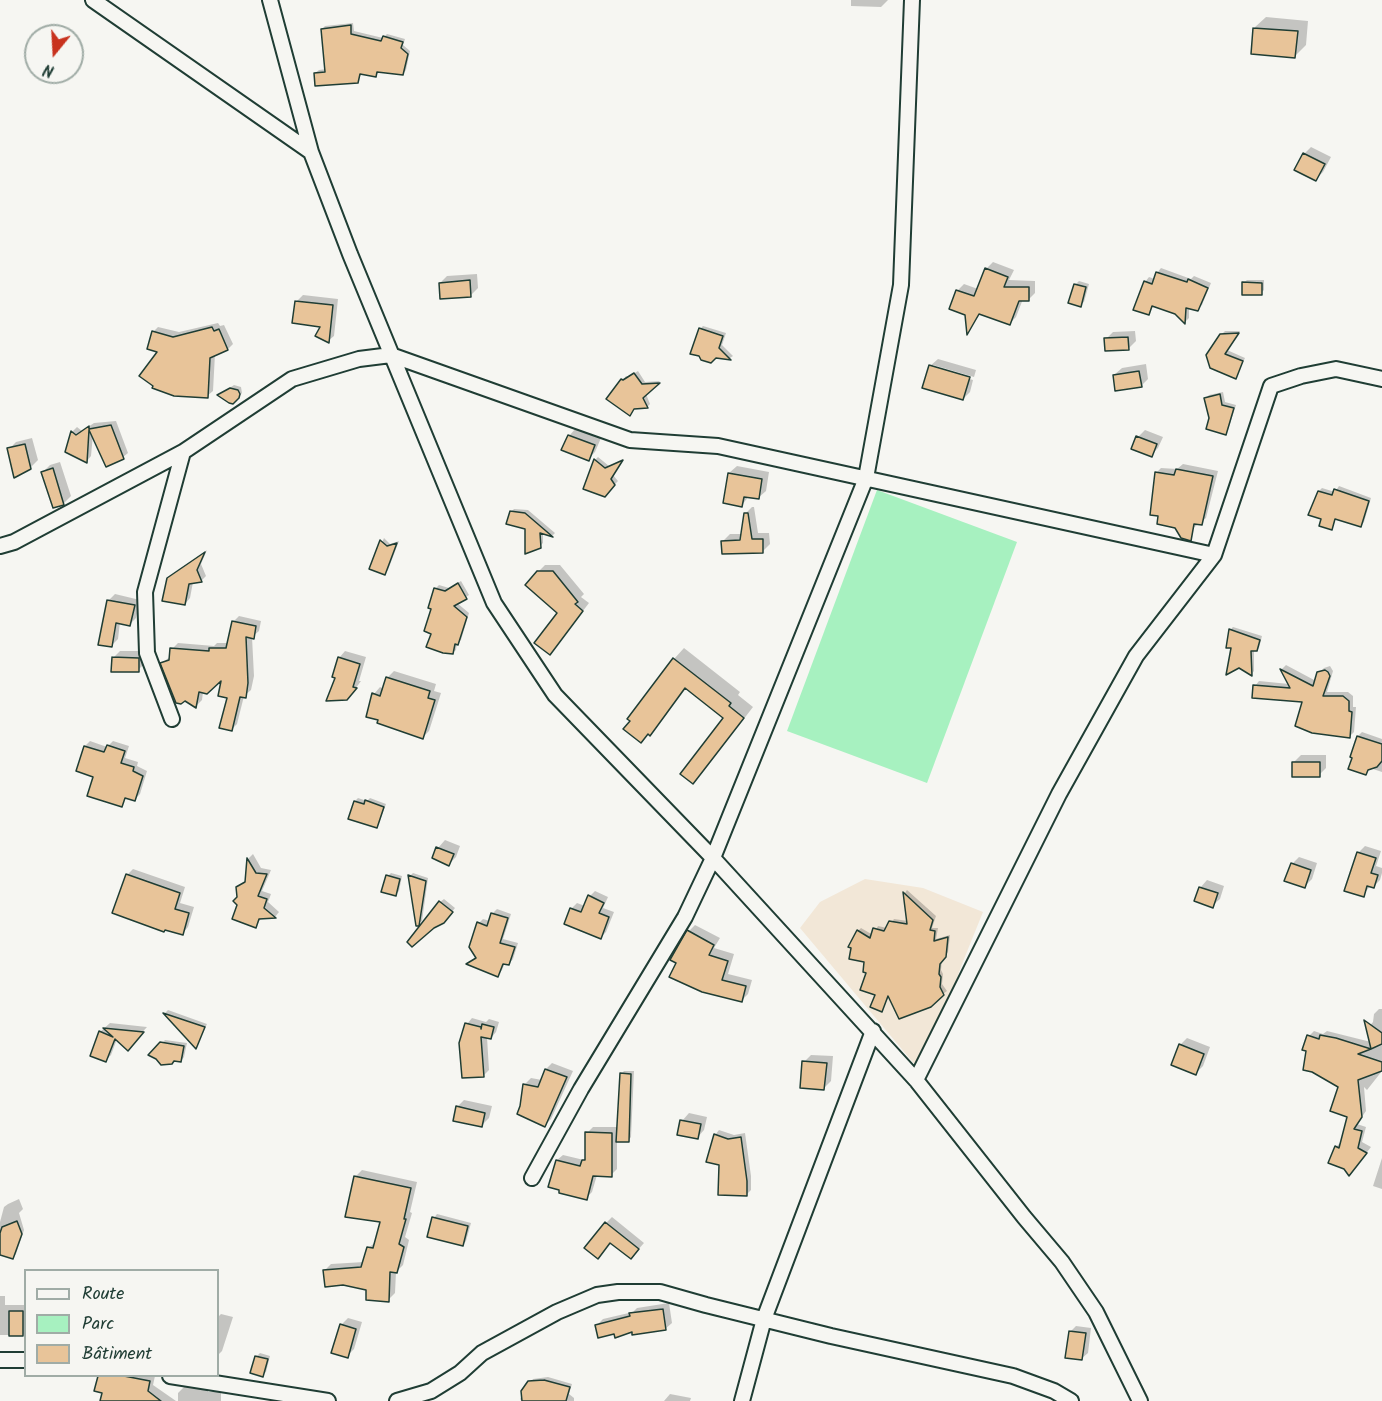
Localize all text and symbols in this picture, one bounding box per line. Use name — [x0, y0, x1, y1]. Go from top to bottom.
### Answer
north arrow — [24, 24, 84, 84]
text: N — [40, 56, 58, 83]
legend — [24, 1269, 219, 1377]
text: Route — [82, 1280, 124, 1309]
text: Parc — [82, 1310, 114, 1339]
text: Bâtiment — [82, 1340, 152, 1369]

